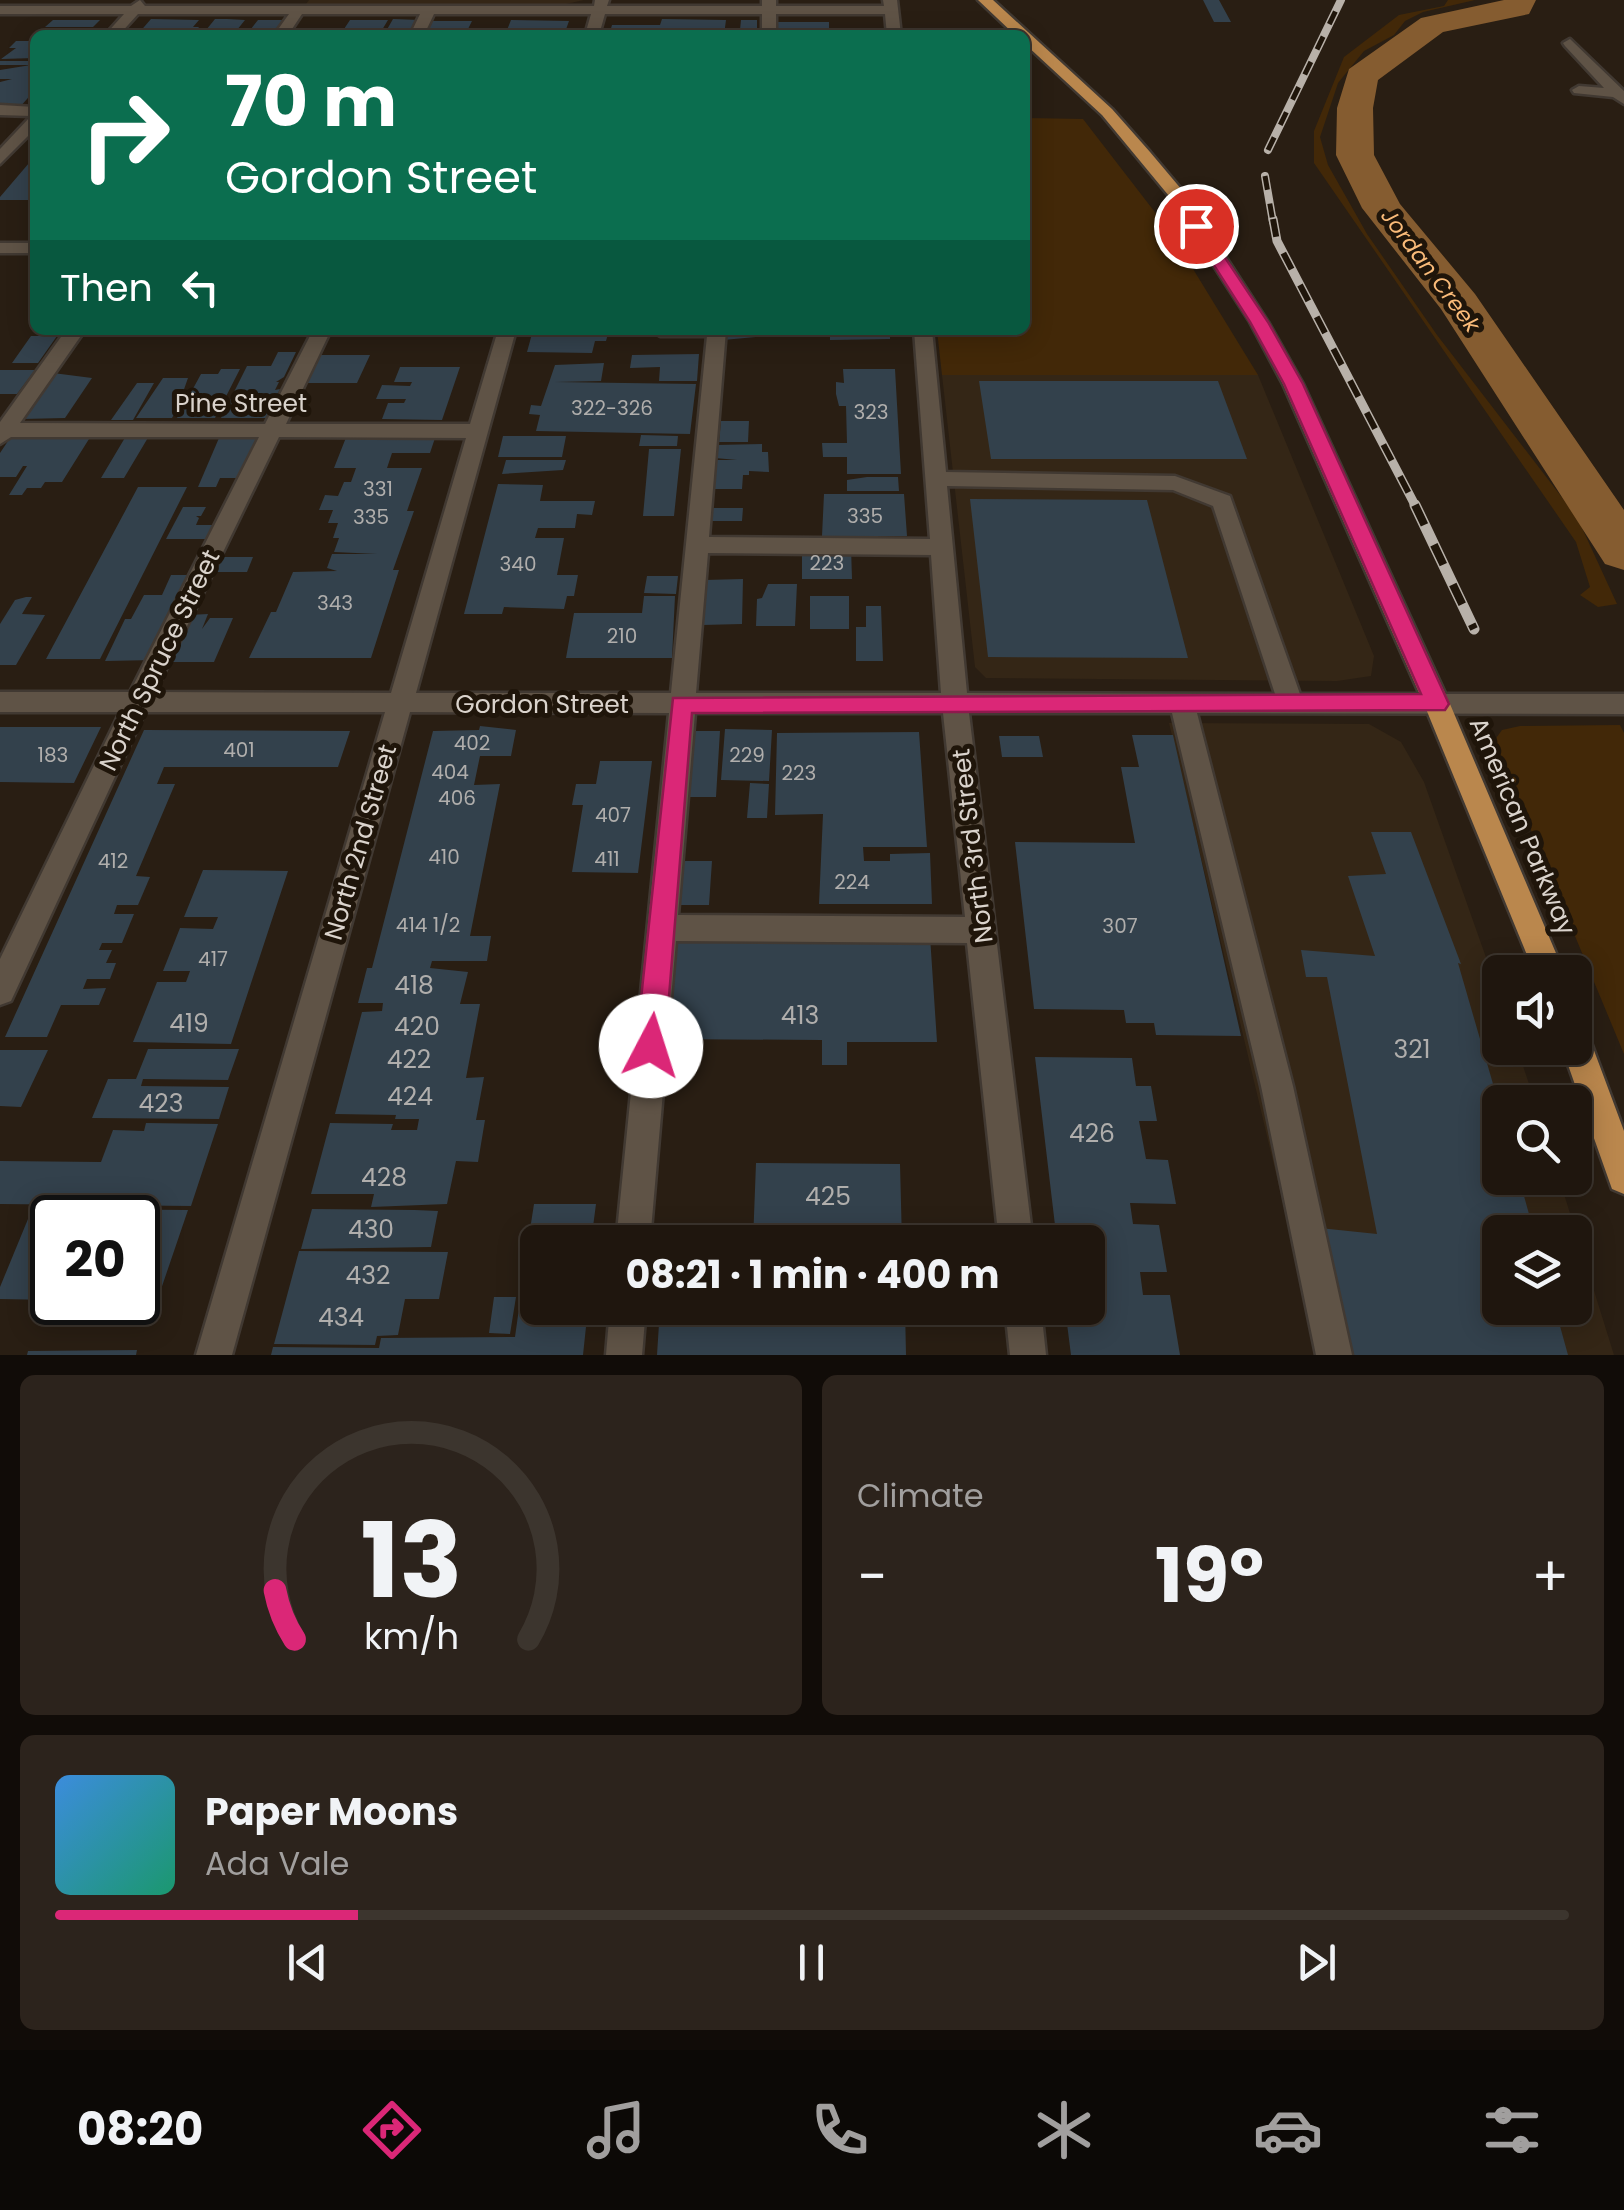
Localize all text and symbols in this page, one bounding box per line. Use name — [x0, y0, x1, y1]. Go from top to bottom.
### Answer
text: 70 m — [225, 52, 397, 151]
icon: right — [60, 70, 190, 200]
text: Gordon Street — [225, 146, 537, 209]
pin — [1154, 184, 1239, 269]
icon: arrive — [1169, 199, 1224, 254]
water label: Jordan Creek — [1374, 202, 1489, 340]
icon: left — [173, 260, 228, 315]
text: Then — [60, 261, 153, 314]
street label: Pine Street — [175, 386, 307, 421]
house number: 322-326 — [571, 394, 653, 422]
house number: 323 — [853, 398, 889, 426]
house number: 331 — [363, 475, 393, 503]
house number: 335 — [847, 502, 883, 530]
house number: 335 — [353, 503, 389, 531]
street label: North Spruce Street — [91, 544, 228, 777]
house number: 223 — [810, 549, 844, 577]
house number: 340 — [500, 550, 536, 578]
house number: 343 — [317, 589, 353, 617]
house number: 210 — [607, 622, 637, 650]
street label: Gordon Street — [455, 687, 629, 722]
street label: American Parkway — [1461, 712, 1584, 940]
house number: 402 — [454, 729, 490, 757]
house number: 401 — [223, 736, 255, 764]
street label: North 2nd Street — [316, 740, 405, 944]
house number: 183 — [38, 741, 68, 769]
house number: 229 — [729, 741, 765, 769]
street label: North 3rd Street — [943, 747, 1002, 945]
house number: 404 — [431, 758, 469, 786]
house number: 223 — [782, 759, 816, 787]
house number: 406 — [438, 784, 476, 812]
house number: 407 — [595, 801, 631, 829]
house number: 410 — [428, 843, 460, 871]
house number: 411 — [594, 845, 620, 873]
house number: 412 — [98, 847, 128, 875]
house number: 224 — [834, 868, 870, 896]
house number: 414 1/2 — [396, 911, 460, 939]
house number: 307 — [1102, 912, 1138, 940]
house number: 417 — [198, 945, 228, 973]
map controls — [1482, 955, 1592, 1325]
button: sound — [1482, 955, 1592, 1065]
house number: 418 — [394, 968, 434, 1003]
position arrow — [599, 994, 703, 1098]
house number: 413 — [781, 998, 819, 1033]
house number: 419 — [169, 1006, 209, 1041]
house number: 420 — [394, 1009, 440, 1044]
house number: 321 — [1393, 1032, 1431, 1067]
house number: 422 — [387, 1042, 431, 1077]
house number: 424 — [387, 1079, 433, 1114]
button: search — [1482, 1085, 1592, 1195]
house number: 423 — [139, 1086, 183, 1121]
house number: 426 — [1069, 1116, 1115, 1151]
house number: 428 — [361, 1160, 407, 1195]
house number: 425 — [805, 1179, 851, 1214]
speed limit sign: 20 — [30, 1195, 160, 1325]
house number: 430 — [348, 1212, 394, 1247]
button: layers — [1482, 1215, 1592, 1325]
text: 08:21 · 1 min · 400 m — [625, 1248, 1000, 1301]
house number: 432 — [346, 1258, 390, 1293]
house number: 434 — [318, 1300, 364, 1335]
text: Climate — [857, 1473, 984, 1518]
text: 13 — [360, 1488, 462, 1633]
text: 19° — [1155, 1523, 1264, 1628]
text: − — [857, 1538, 887, 1615]
text: + — [1531, 1538, 1569, 1615]
text: km/h — [363, 1611, 459, 1662]
text: Paper Moons — [205, 1785, 458, 1838]
text: Ada Vale — [205, 1841, 349, 1886]
icon: previous — [280, 1935, 335, 1990]
icon: pause — [784, 1935, 839, 1990]
icon: next — [1289, 1935, 1344, 1990]
icon: directions — [357, 2095, 427, 2165]
icon: music — [581, 2095, 651, 2165]
icon: phone — [805, 2095, 875, 2165]
icon: climate — [1029, 2095, 1099, 2165]
icon: car — [1253, 2095, 1323, 2165]
icon: filters — [1477, 2095, 1547, 2165]
text: 08:20 — [77, 2098, 203, 2161]

